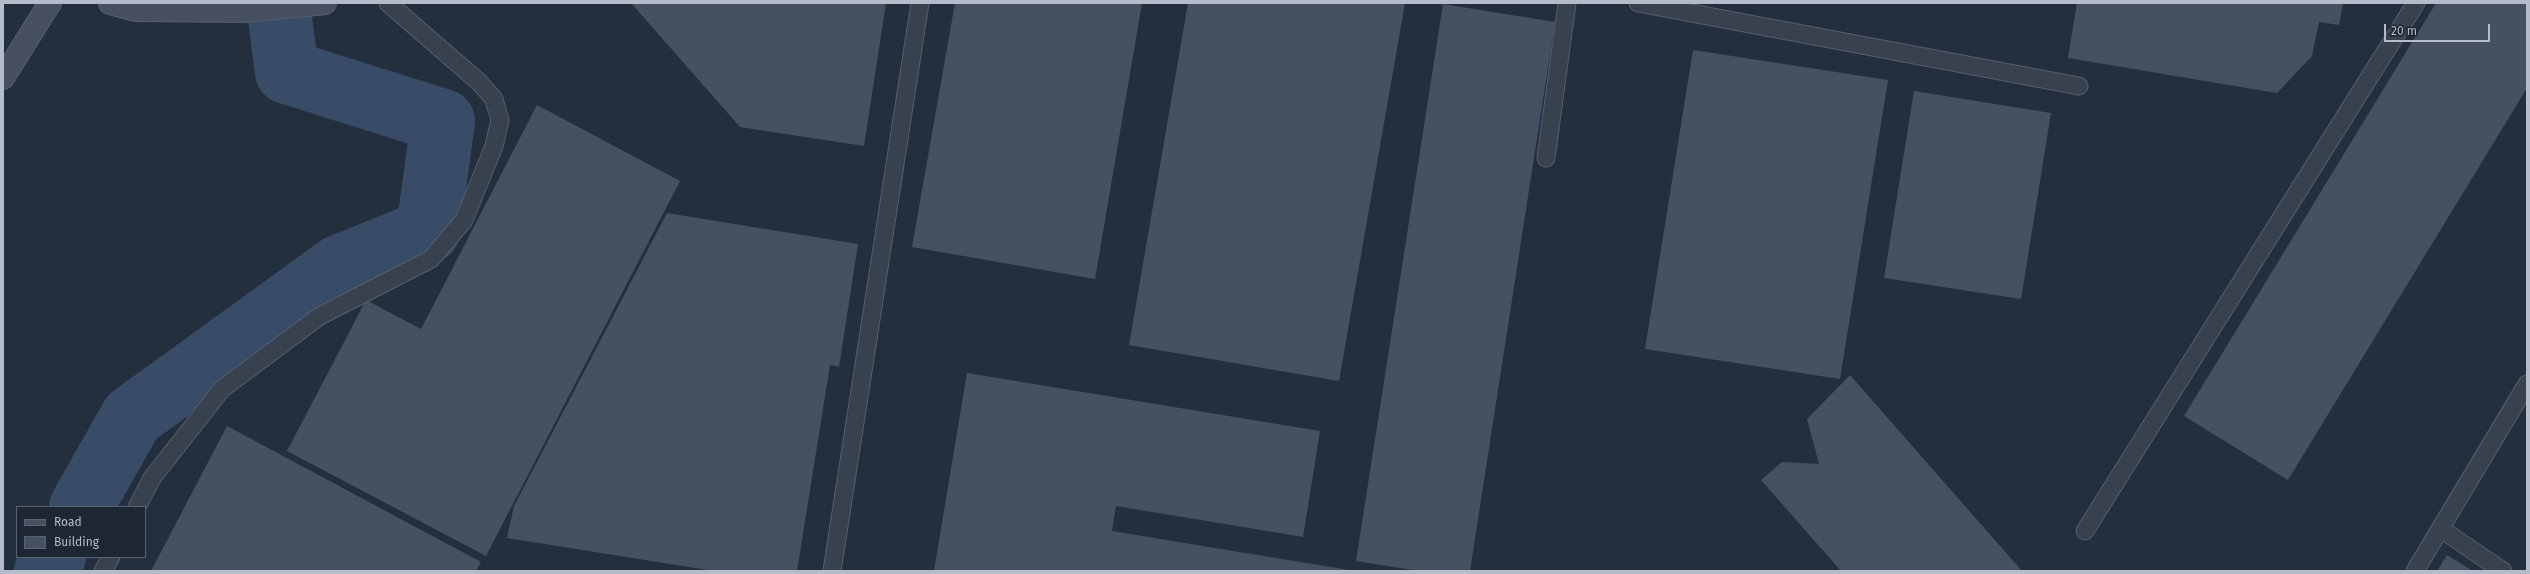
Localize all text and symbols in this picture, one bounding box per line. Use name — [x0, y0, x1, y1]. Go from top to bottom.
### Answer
scale bar — [2386, 16, 2492, 42]
text: 20 m — [2391, 24, 2417, 38]
legend — [16, 506, 146, 558]
text: Road — [54, 515, 82, 529]
text: Building — [54, 535, 99, 549]

